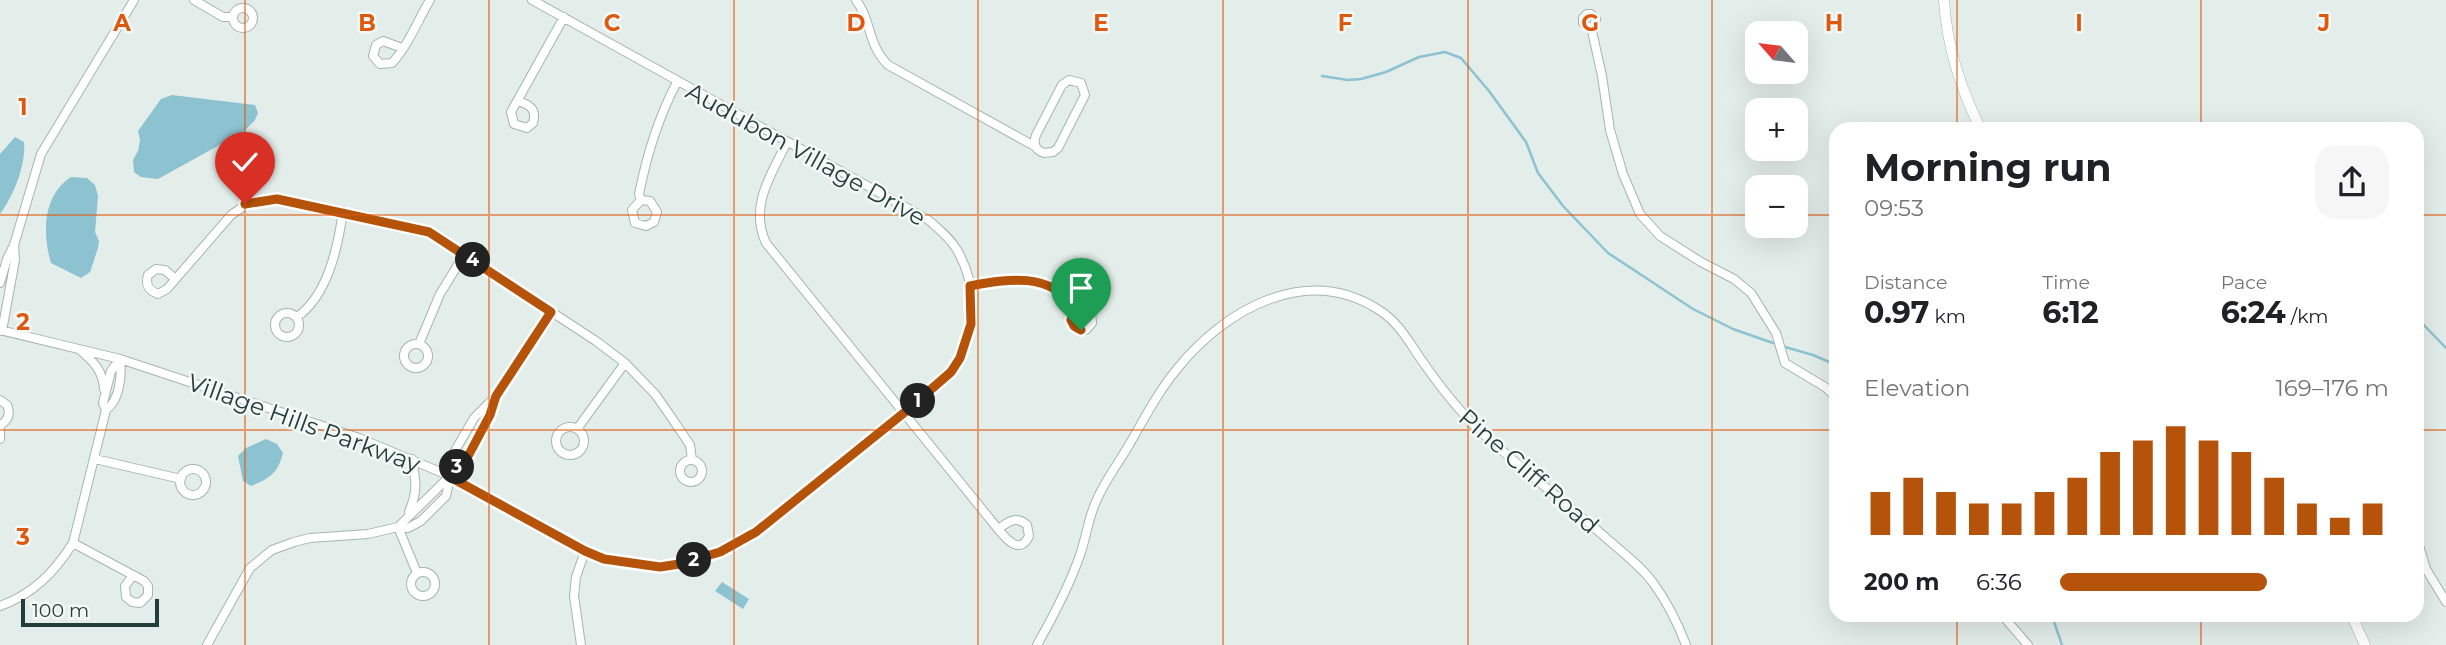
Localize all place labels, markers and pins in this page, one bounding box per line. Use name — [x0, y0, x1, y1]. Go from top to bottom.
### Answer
pin — [215, 132, 275, 204]
pin: 4 — [456, 243, 490, 278]
pin — [1051, 258, 1111, 330]
pin: 1 — [900, 384, 936, 418]
pin: 3 — [440, 449, 475, 484]
pin: 2 — [676, 542, 712, 578]

